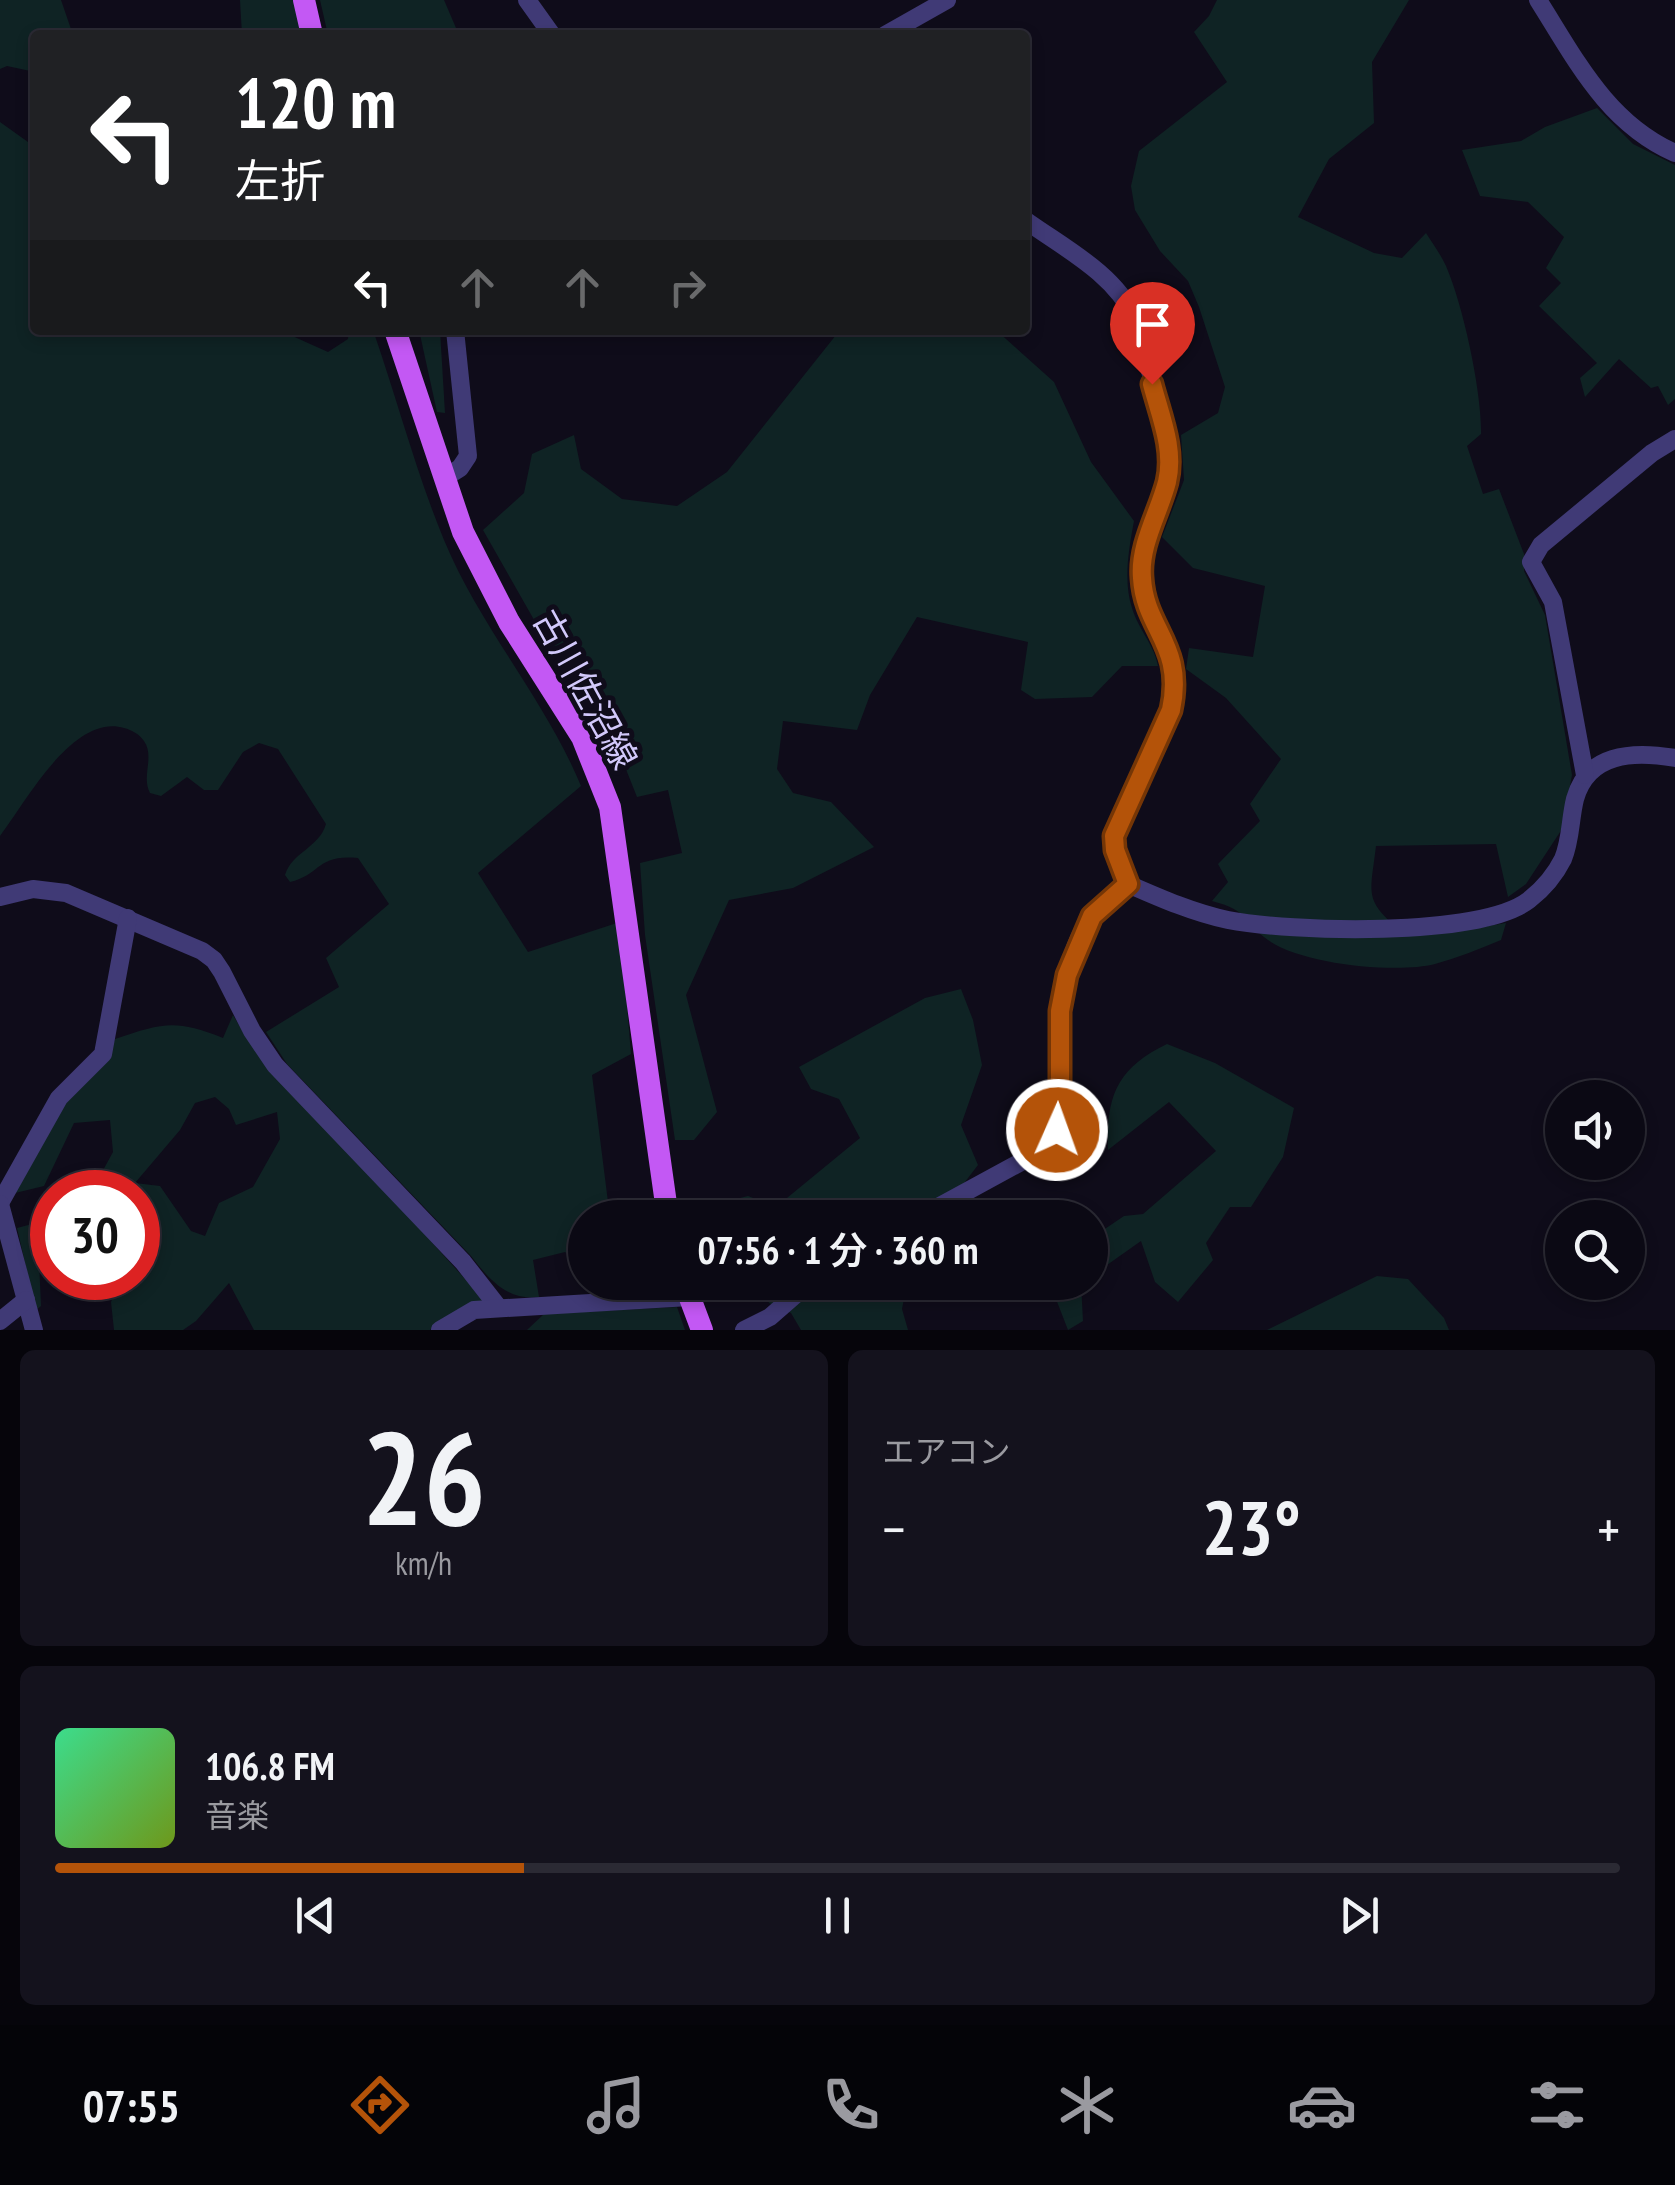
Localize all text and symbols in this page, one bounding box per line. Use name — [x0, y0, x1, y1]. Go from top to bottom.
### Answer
text: 120 m — [235, 57, 396, 147]
icon: left — [70, 70, 200, 200]
text: 左折 — [235, 151, 325, 209]
icon: left — [345, 260, 400, 315]
icon: ahead — [450, 260, 505, 315]
icon: ahead — [555, 260, 610, 315]
icon: right — [660, 260, 715, 315]
pin — [1110, 282, 1195, 385]
icon: arrive — [1125, 297, 1180, 352]
street label: 古川佐沼線 — [523, 601, 649, 777]
position arrow — [1005, 1078, 1109, 1182]
map controls — [1545, 1080, 1645, 1300]
button: sound — [1545, 1080, 1645, 1180]
speed limit sign: 30 — [30, 1170, 160, 1300]
button: search — [1545, 1200, 1645, 1300]
text: 07:56 · 1 分 · 360 m — [698, 1225, 978, 1274]
text: 26 — [362, 1393, 486, 1561]
text: エアコン — [883, 1430, 1011, 1472]
text: 23° — [1202, 1479, 1301, 1576]
text: − — [883, 1493, 905, 1564]
text: + — [1597, 1493, 1620, 1564]
text: km/h — [395, 1542, 452, 1584]
text: 106.8 FM — [205, 1741, 335, 1790]
text: 音楽 — [205, 1794, 269, 1836]
icon: previous — [288, 1888, 343, 1943]
icon: pause — [810, 1888, 865, 1943]
icon: next — [1332, 1888, 1387, 1943]
icon: directions — [345, 2070, 415, 2140]
icon: music — [581, 2070, 651, 2140]
icon: phone — [816, 2070, 886, 2140]
icon: climate — [1052, 2070, 1122, 2140]
icon: car — [1287, 2070, 1357, 2140]
icon: filters — [1522, 2070, 1592, 2140]
text: 07:55 — [83, 2076, 180, 2134]

